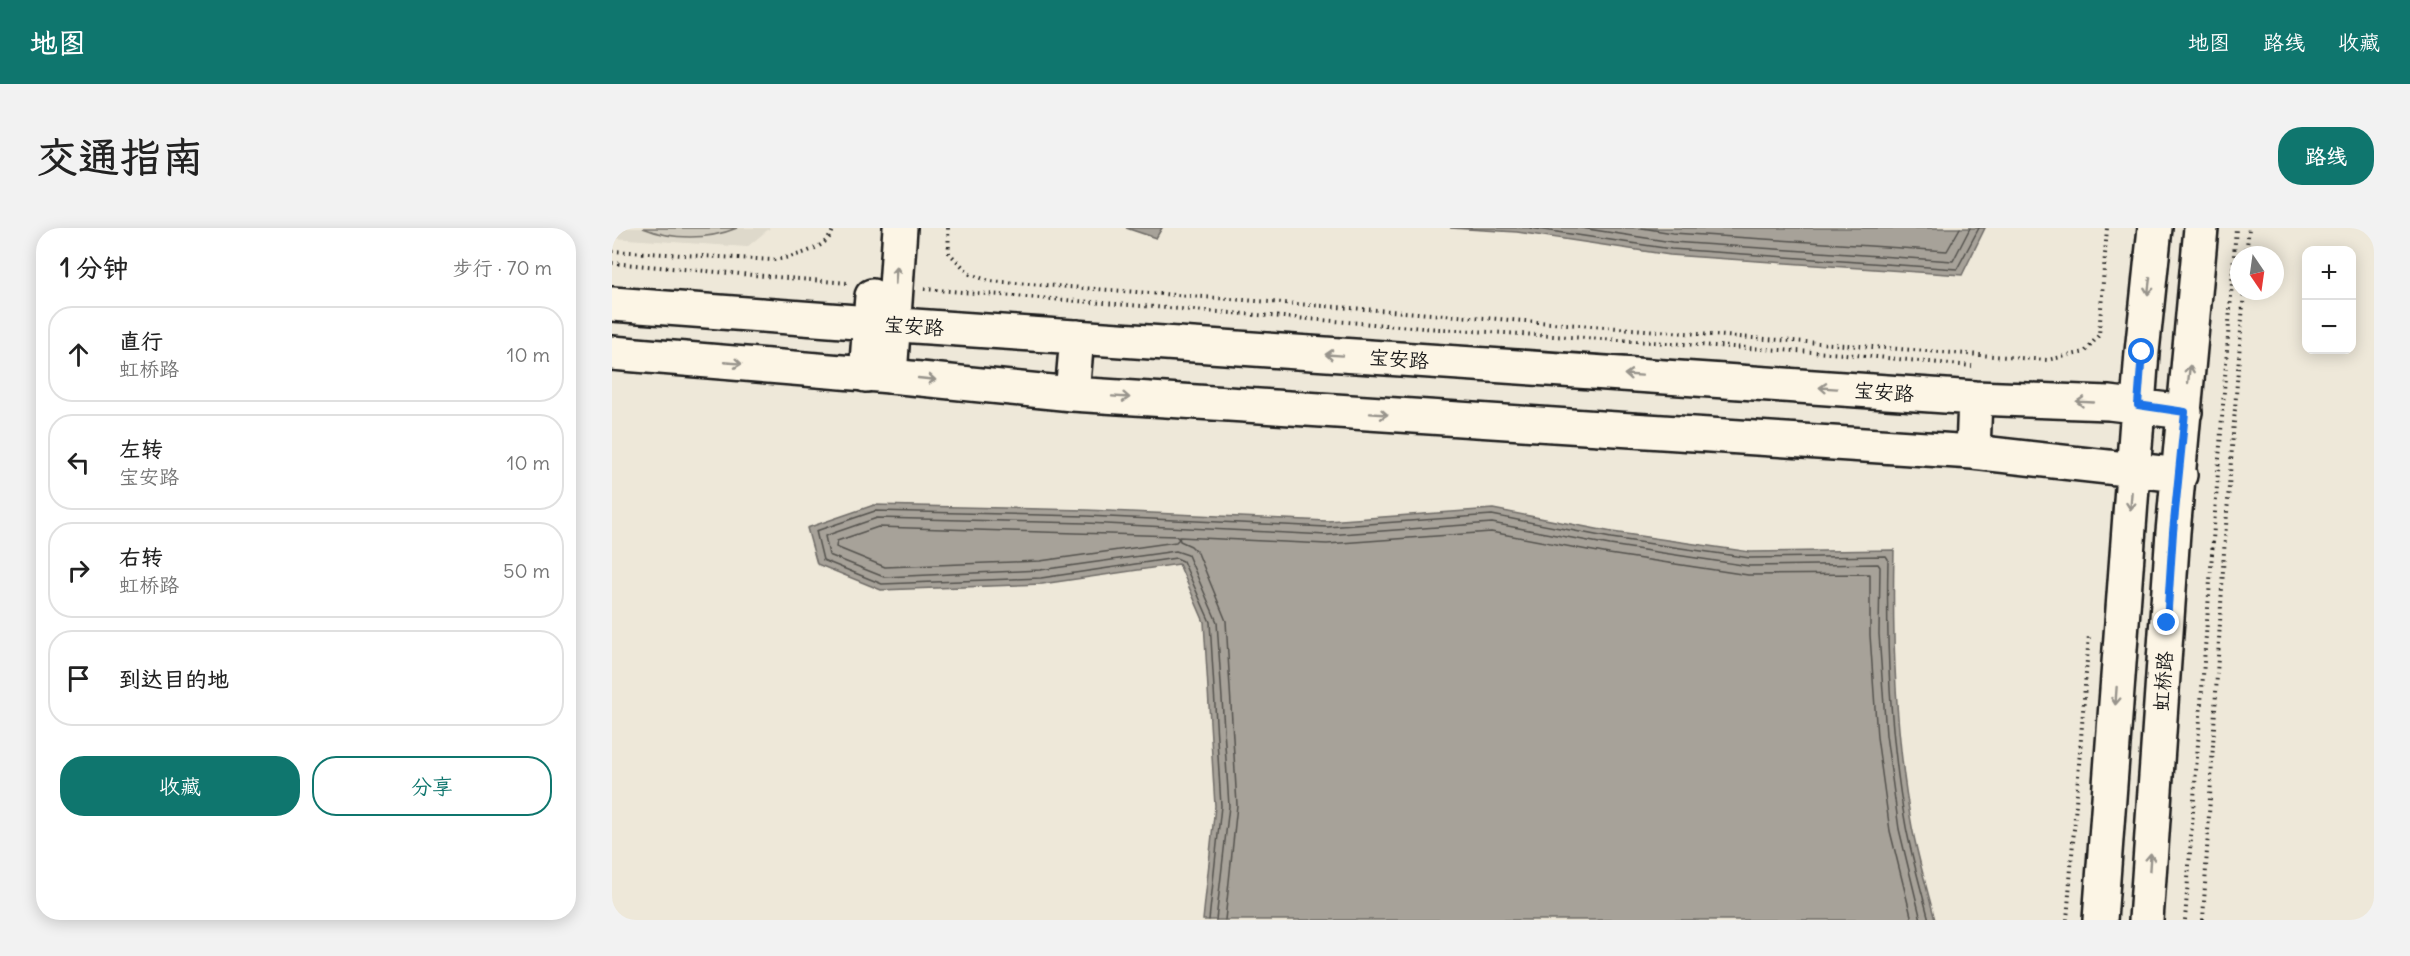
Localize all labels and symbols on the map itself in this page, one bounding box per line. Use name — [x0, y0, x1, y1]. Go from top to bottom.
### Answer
north arrow — [2230, 246, 2284, 300]
one-way arrow — [891, 266, 902, 286]
one-way arrow — [2144, 276, 2155, 296]
street label: 宝安路 — [883, 311, 946, 340]
route start — [2128, 338, 2154, 364]
street label: 宝安路 — [1368, 344, 1431, 373]
one-way arrow — [1324, 349, 1344, 360]
one-way arrow — [723, 358, 743, 369]
one-way arrow — [2184, 365, 2195, 385]
one-way arrow — [1624, 369, 1644, 380]
one-way arrow — [917, 374, 937, 385]
street label: 宝安路 — [1853, 377, 1916, 406]
one-way arrow — [1818, 382, 1838, 393]
one-way arrow — [1111, 392, 1131, 403]
one-way arrow — [2076, 396, 2096, 407]
one-way arrow — [1368, 408, 1388, 419]
one-way arrow — [2125, 491, 2136, 511]
route end — [2153, 609, 2179, 635]
street label: 虹桥路 — [2148, 649, 2177, 712]
one-way arrow — [2110, 685, 2121, 705]
one-way arrow — [2145, 852, 2156, 872]

